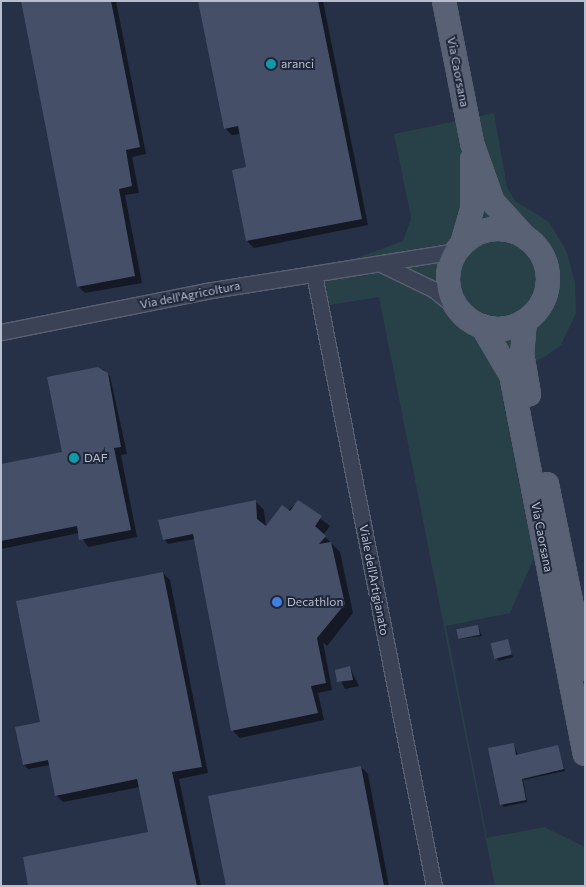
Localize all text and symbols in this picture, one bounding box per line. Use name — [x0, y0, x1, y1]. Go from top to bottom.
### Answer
street label: Via Caorsana — [444, 36, 472, 108]
place label: aranci — [281, 57, 314, 71]
marker: aranci — [265, 58, 277, 70]
street label: Via dell'Agricoltura — [139, 278, 241, 312]
place label: DAF — [84, 451, 108, 465]
marker: DAF — [68, 452, 80, 464]
street label: Via Caorsana — [528, 501, 556, 573]
street label: Viale dell'Artigianato — [356, 523, 392, 637]
place label: Decathlon — [287, 595, 343, 609]
marker: Decathlon — [271, 596, 283, 608]

